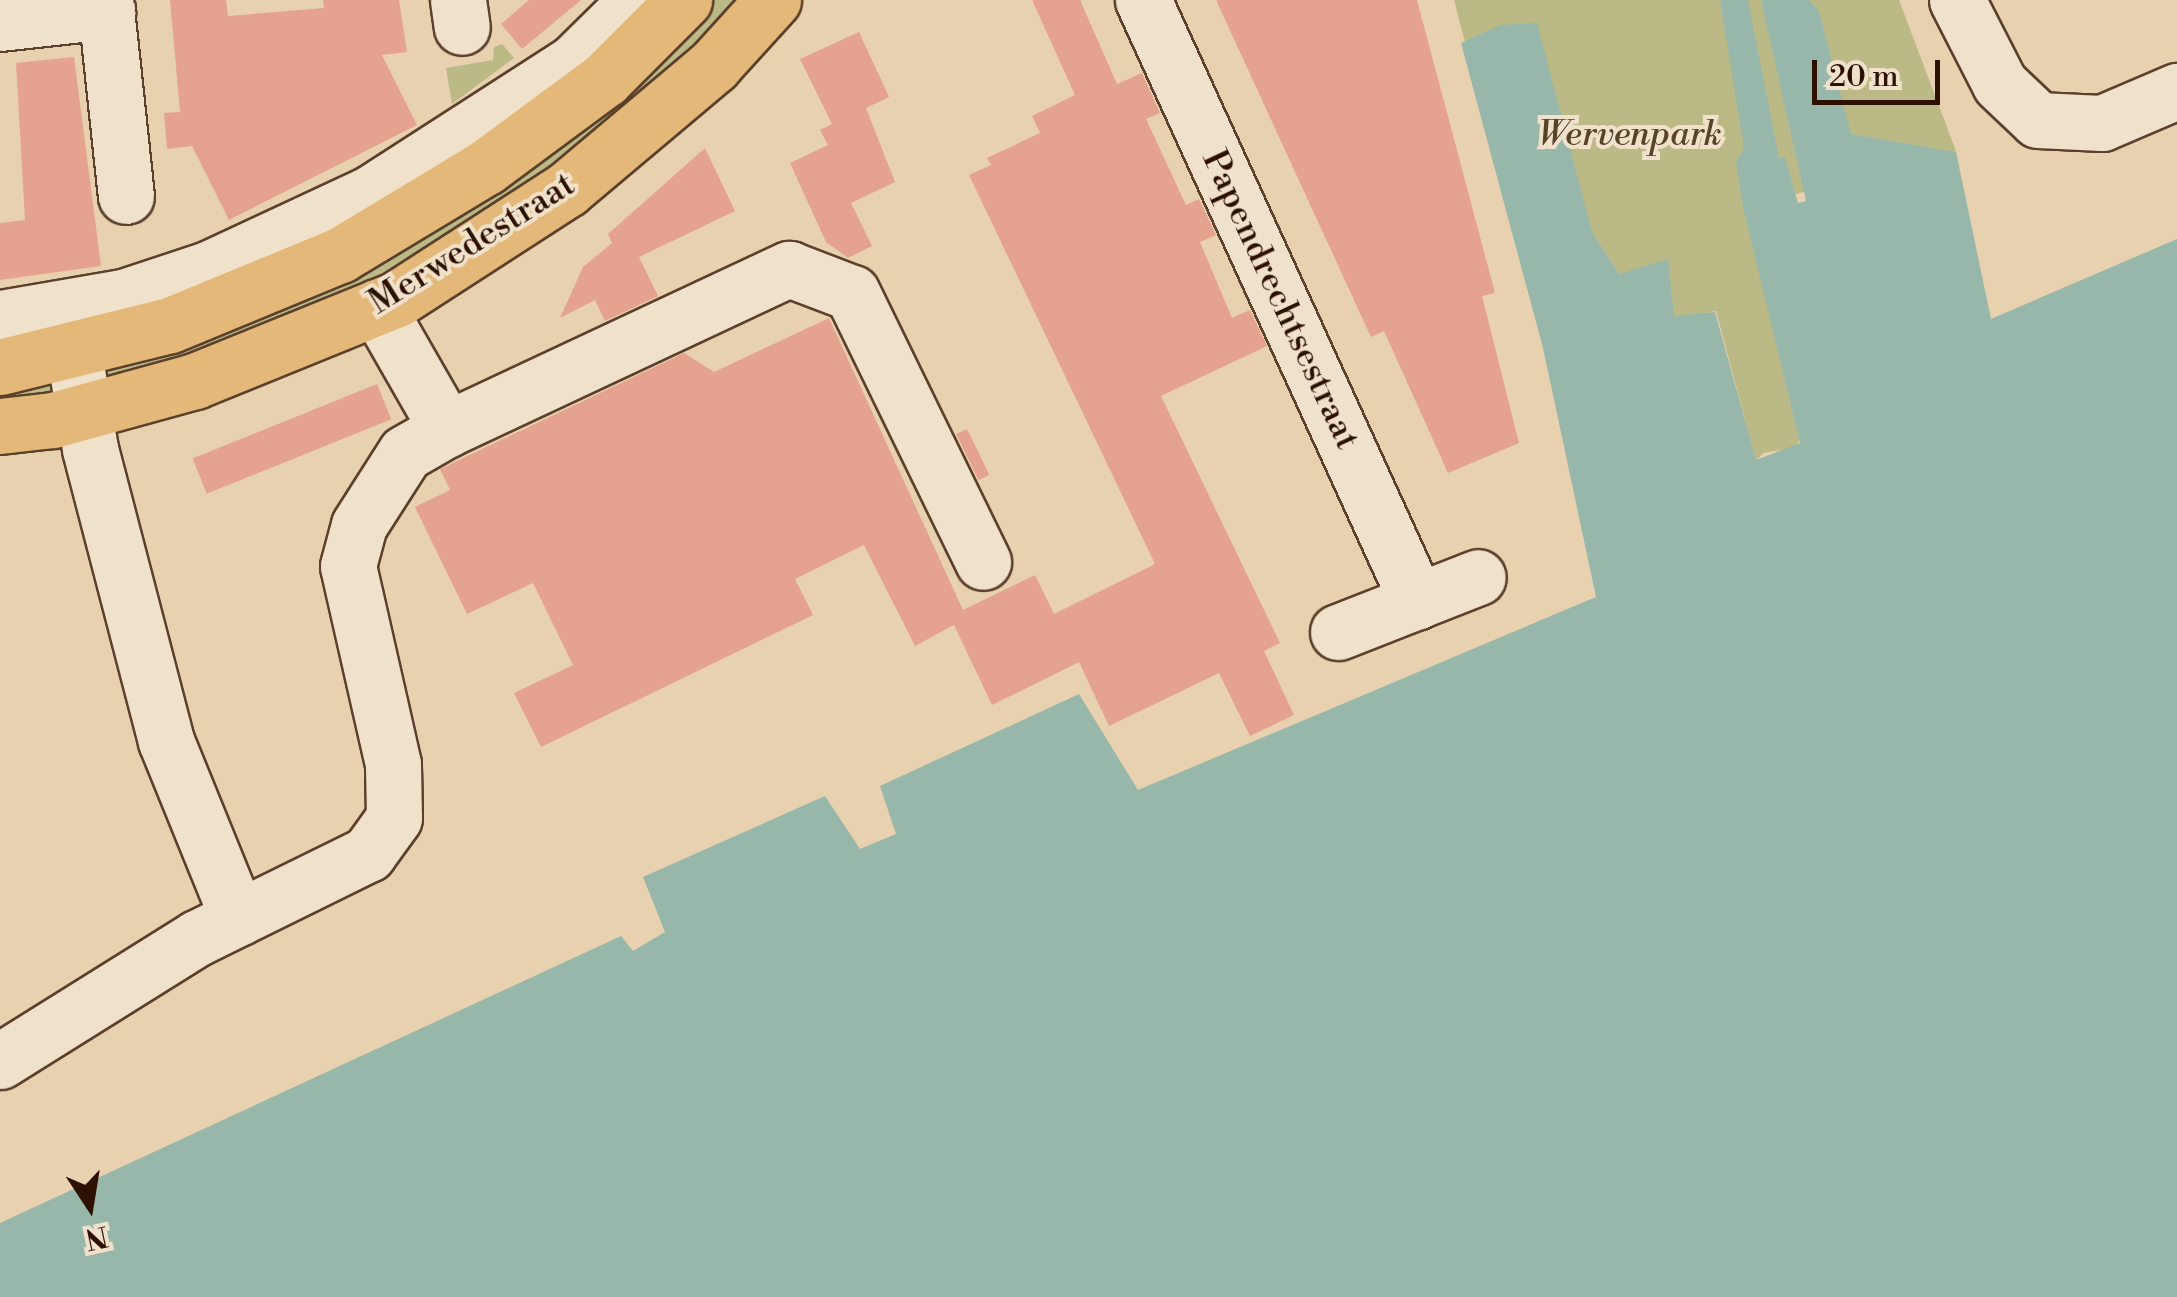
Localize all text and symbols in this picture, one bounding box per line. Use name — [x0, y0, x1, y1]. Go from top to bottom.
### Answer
scale bar — [1817, 40, 1944, 102]
text: 20 m — [1829, 58, 1898, 96]
park label: Wervenpark — [1538, 114, 1722, 156]
street label: Papendrechtsestraat — [1192, 144, 1368, 456]
street label: Merwedestraat — [361, 164, 583, 324]
north arrow — [40, 1157, 140, 1257]
text: N — [82, 1217, 111, 1256]

